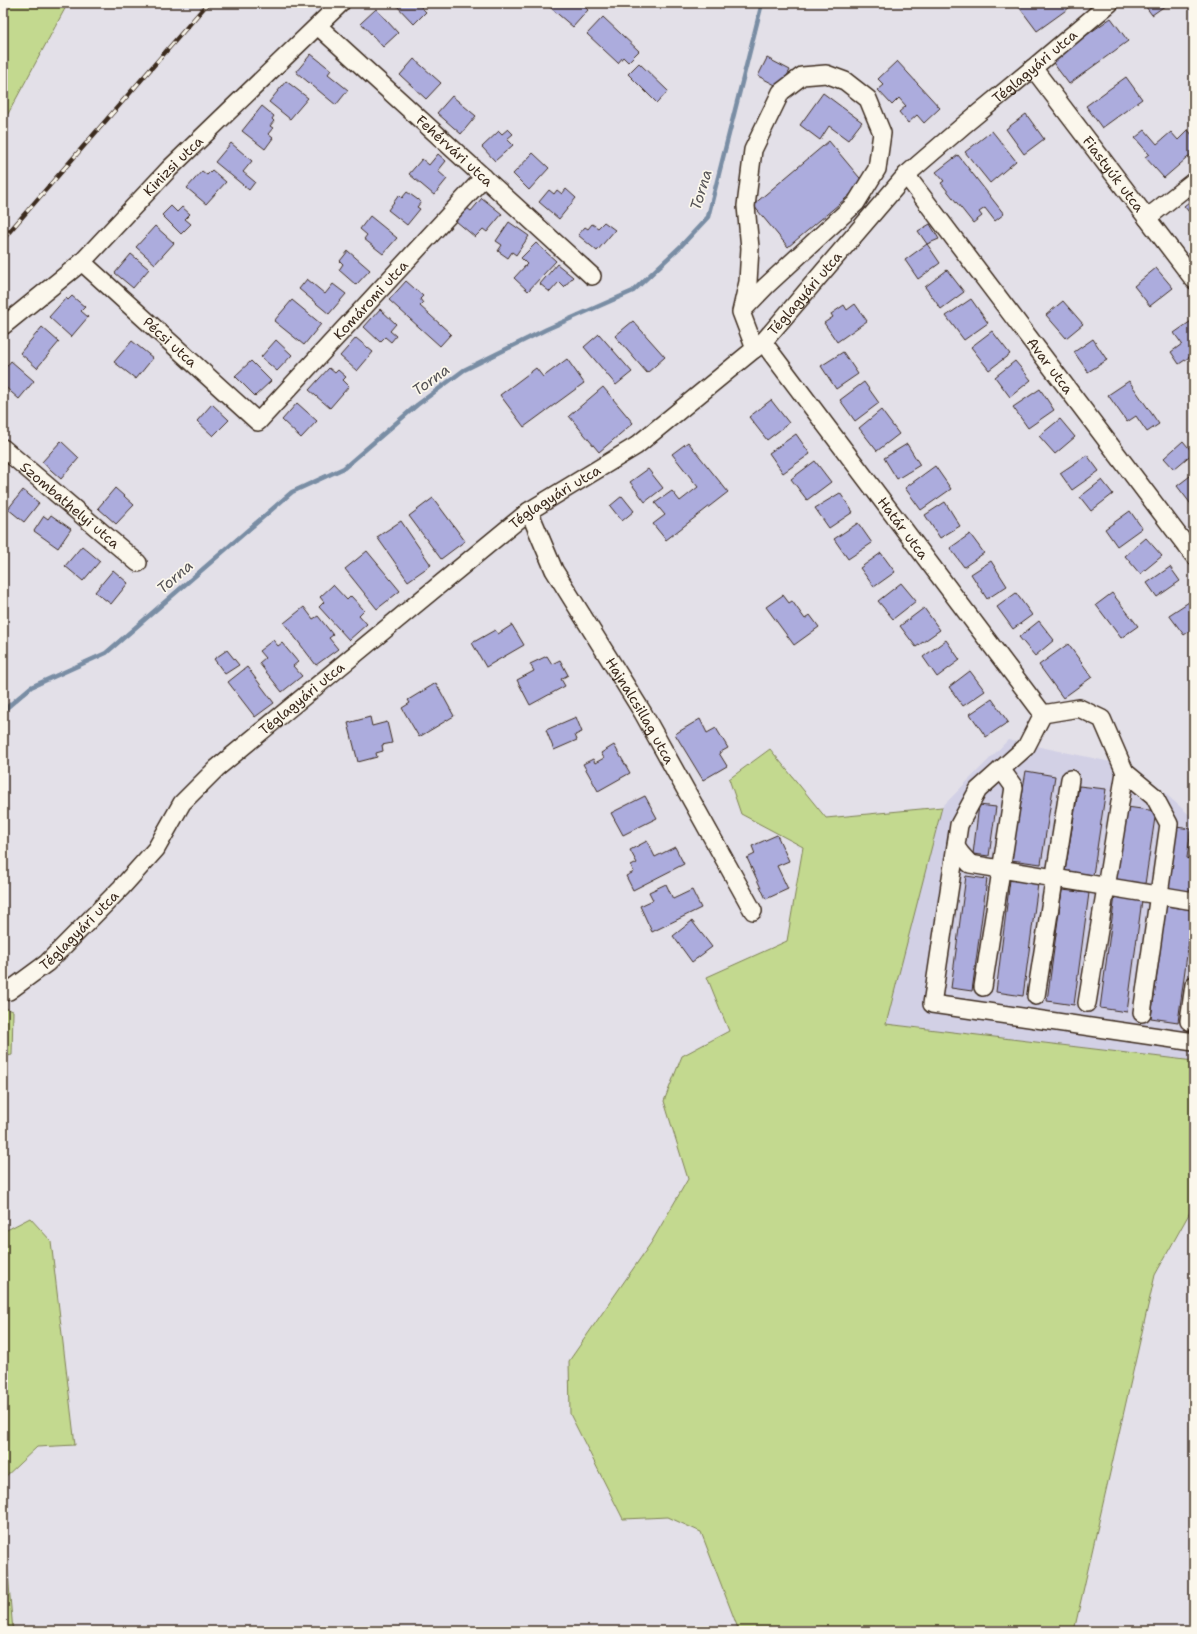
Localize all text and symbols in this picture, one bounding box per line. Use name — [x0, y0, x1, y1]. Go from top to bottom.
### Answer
street label: Téglagyári utca — [988, 26, 1081, 107]
street label: Fehérvári utca — [413, 111, 497, 190]
street label: Kinizsi utca — [139, 132, 207, 200]
street label: Fiastyúk utca — [1079, 132, 1148, 216]
water label: Torna — [685, 167, 717, 213]
street label: Téglagyári utca — [764, 247, 846, 339]
street label: Komáromi utca — [330, 256, 412, 343]
street label: Pécsi utca — [139, 313, 201, 371]
street label: Avar utca — [1023, 334, 1077, 398]
water label: Torna — [408, 360, 454, 400]
street label: Szombathelyi utca — [17, 458, 124, 553]
street label: Téglagyári utca — [505, 461, 604, 533]
street label: Határ utca — [874, 493, 933, 563]
water label: Torna — [153, 556, 197, 598]
street label: Hajnalcsillag utca — [602, 654, 679, 767]
street label: Téglagyári utca — [255, 658, 348, 739]
street label: Téglagyári utca — [36, 886, 123, 974]

